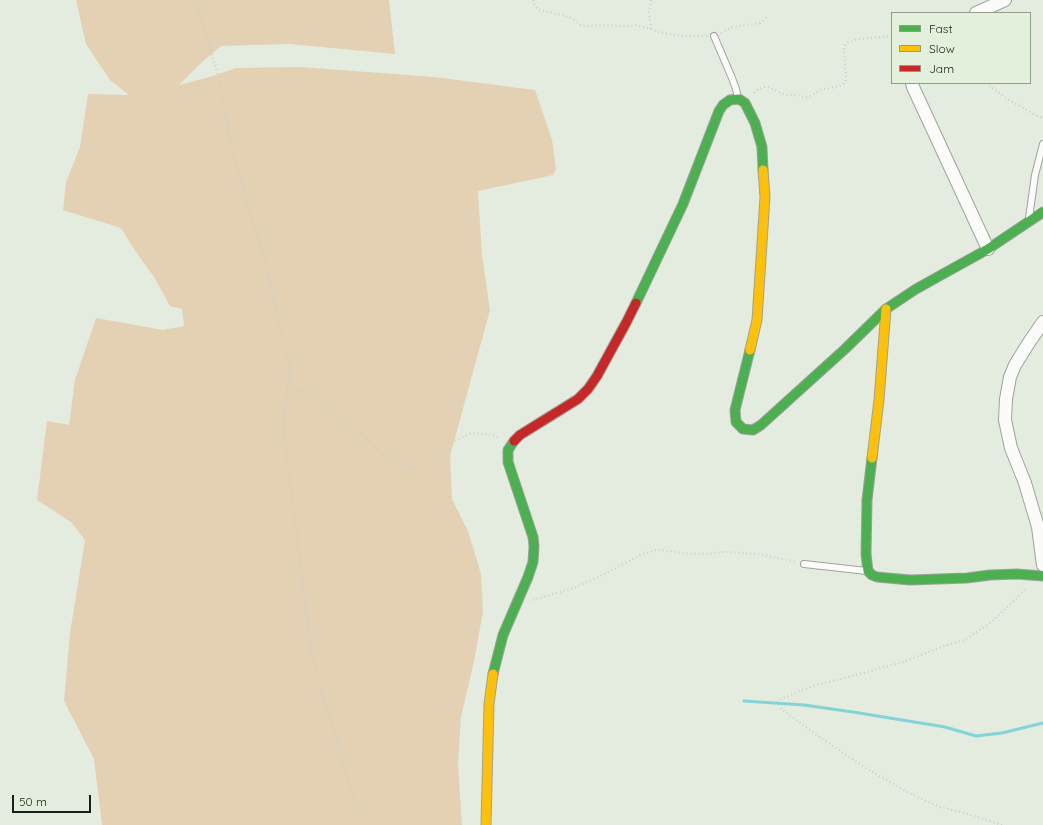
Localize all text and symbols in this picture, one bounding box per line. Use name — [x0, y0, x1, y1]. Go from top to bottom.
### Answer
legend — [891, 12, 1031, 84]
text: Fast — [929, 21, 953, 36]
text: Slow — [929, 41, 955, 56]
text: Jam — [929, 61, 954, 76]
scale bar — [14, 787, 93, 813]
text: 50 m — [19, 794, 47, 809]

